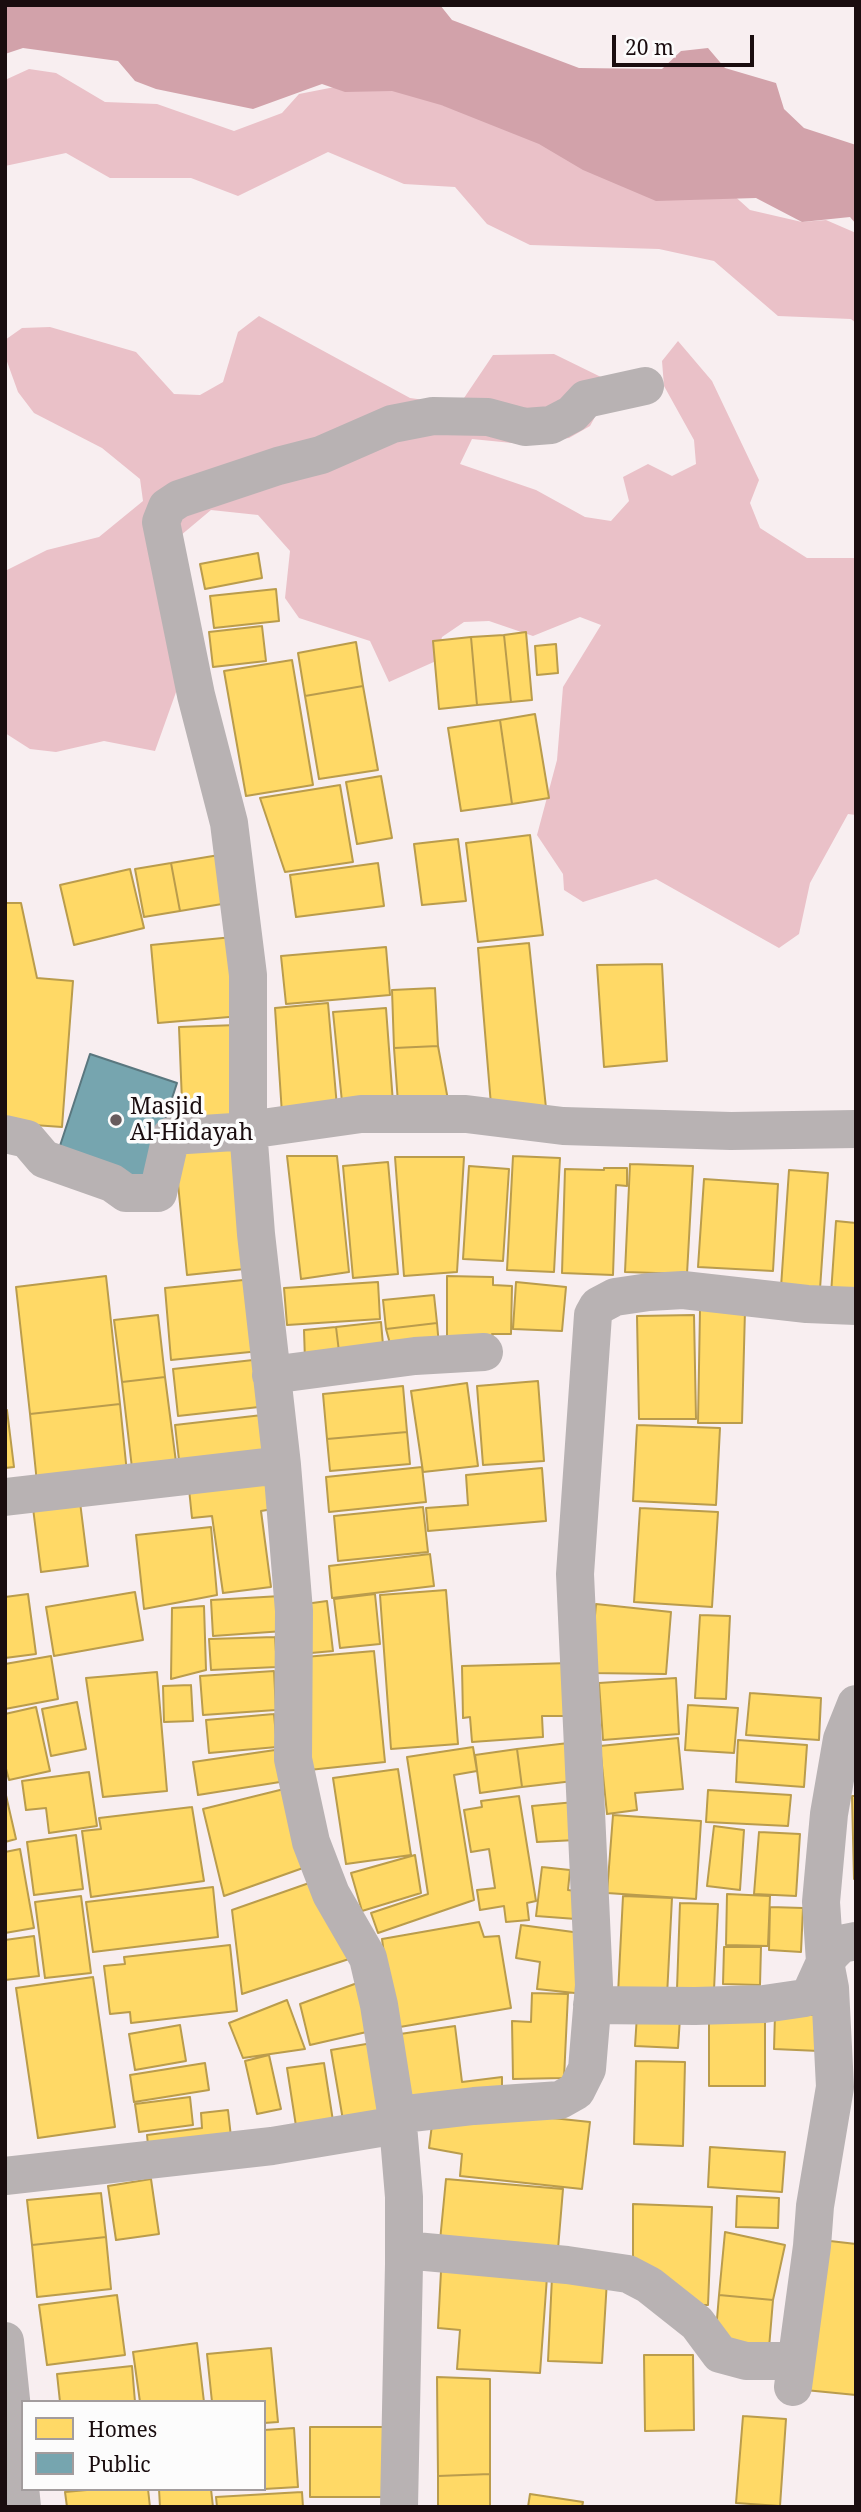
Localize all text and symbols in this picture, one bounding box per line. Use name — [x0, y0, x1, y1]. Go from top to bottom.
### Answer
scale bar — [616, 21, 758, 65]
text: 20 m — [625, 33, 674, 61]
place label: Masjid Al-Hidayah — [130, 1093, 253, 1147]
marker: Masjid Al-Hidayah — [108, 1112, 124, 1128]
legend — [21, 2400, 266, 2491]
text: Homes — [88, 2415, 157, 2443]
text: Public — [88, 2450, 150, 2478]

